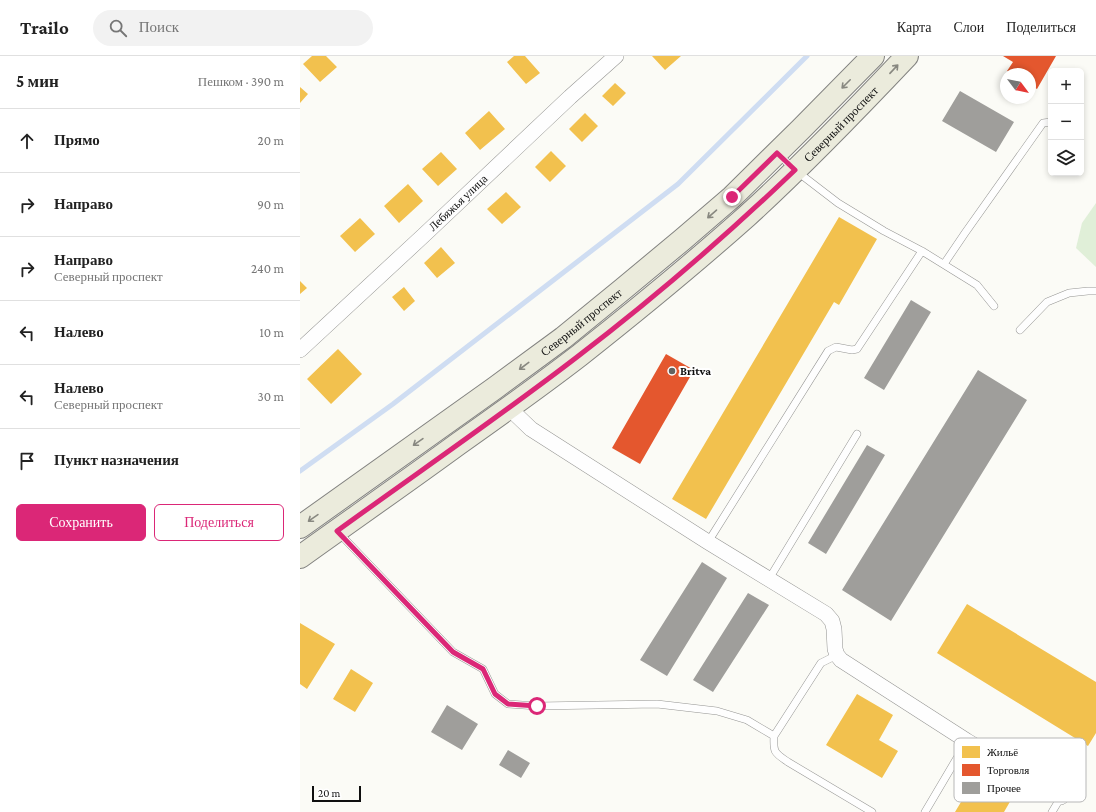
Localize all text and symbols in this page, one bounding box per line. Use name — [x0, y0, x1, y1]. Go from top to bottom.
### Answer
search box — [93, 10, 373, 46]
text: Trailo — [20, 17, 69, 38]
icon: search — [107, 17, 129, 39]
text: Поиск — [139, 19, 179, 35]
text: Карта — [897, 19, 931, 35]
text: Слои — [953, 19, 984, 35]
text: Поделиться — [1006, 19, 1076, 35]
one-way arrow — [889, 64, 899, 74]
north arrow — [1000, 68, 1036, 104]
map controls — [1048, 68, 1084, 176]
button: + — [1048, 68, 1084, 104]
text: 5 мин — [16, 72, 59, 91]
text: Пешком · 390 m — [198, 74, 284, 89]
one-way arrow — [841, 79, 851, 89]
street label: Северный проспект — [801, 83, 882, 165]
button: − — [1048, 104, 1084, 140]
icon: ahead — [16, 130, 38, 152]
text: Прямо — [54, 132, 100, 148]
text: 20 m — [258, 133, 284, 148]
button: layers — [1048, 140, 1084, 176]
street label: Лебяжья улица — [426, 171, 491, 234]
route end — [723, 188, 741, 206]
icon: right — [16, 194, 38, 216]
text: Направо — [54, 196, 113, 212]
text: 90 m — [257, 197, 284, 212]
one-way arrow — [707, 209, 717, 219]
text: Направо — [54, 252, 113, 268]
icon: right — [16, 258, 38, 280]
text: 240 m — [251, 261, 284, 276]
text: Северный проспект — [54, 269, 163, 284]
street label: Северный проспект — [538, 285, 626, 359]
icon: left — [16, 322, 38, 344]
text: Налево — [54, 324, 104, 340]
text: 10 m — [259, 325, 284, 340]
one-way arrow — [519, 362, 530, 371]
place label: Britva — [680, 364, 711, 378]
marker: Britva — [667, 366, 677, 376]
text: Налево — [54, 380, 104, 396]
icon: left — [16, 386, 38, 408]
text: 30 m — [258, 389, 284, 404]
text: Северный проспект — [54, 397, 163, 412]
one-way arrow — [413, 438, 424, 446]
icon: arrive — [16, 450, 38, 472]
text: Пункт назначения — [54, 452, 179, 468]
button: Сохранить — [16, 504, 146, 541]
button: Поделиться — [154, 504, 284, 541]
one-way arrow — [307, 514, 318, 522]
route start — [528, 697, 546, 715]
legend — [954, 738, 1086, 802]
text: Жильё — [987, 746, 1018, 758]
text: Торговля — [987, 764, 1029, 776]
text: Прочее — [987, 782, 1021, 794]
scale bar — [312, 784, 361, 803]
text: 20 m — [318, 787, 340, 799]

